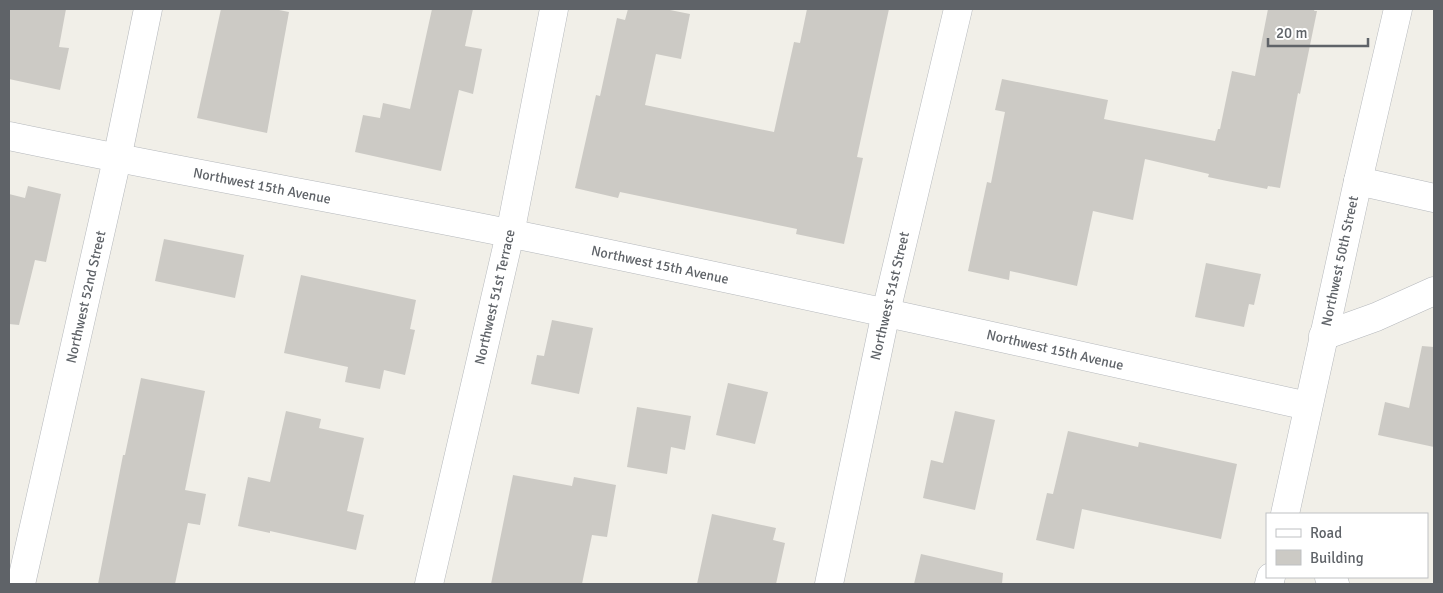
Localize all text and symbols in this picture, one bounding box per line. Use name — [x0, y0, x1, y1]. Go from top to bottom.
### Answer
scale bar — [1268, 15, 1368, 47]
text: 20 m — [1276, 24, 1307, 42]
street label: Northwest 15th Avenue — [192, 164, 332, 208]
street label: Northwest 50th Street — [1318, 194, 1362, 328]
street label: Northwest 51st Terrace — [471, 228, 519, 366]
street label: Northwest 52nd Street — [62, 229, 110, 365]
street label: Northwest 51st Street — [867, 230, 913, 362]
street label: Northwest 15th Avenue — [590, 242, 730, 288]
street label: Northwest 15th Avenue — [985, 326, 1125, 374]
legend — [1266, 513, 1428, 578]
text: Road — [1310, 524, 1342, 542]
text: Building — [1310, 549, 1364, 567]

